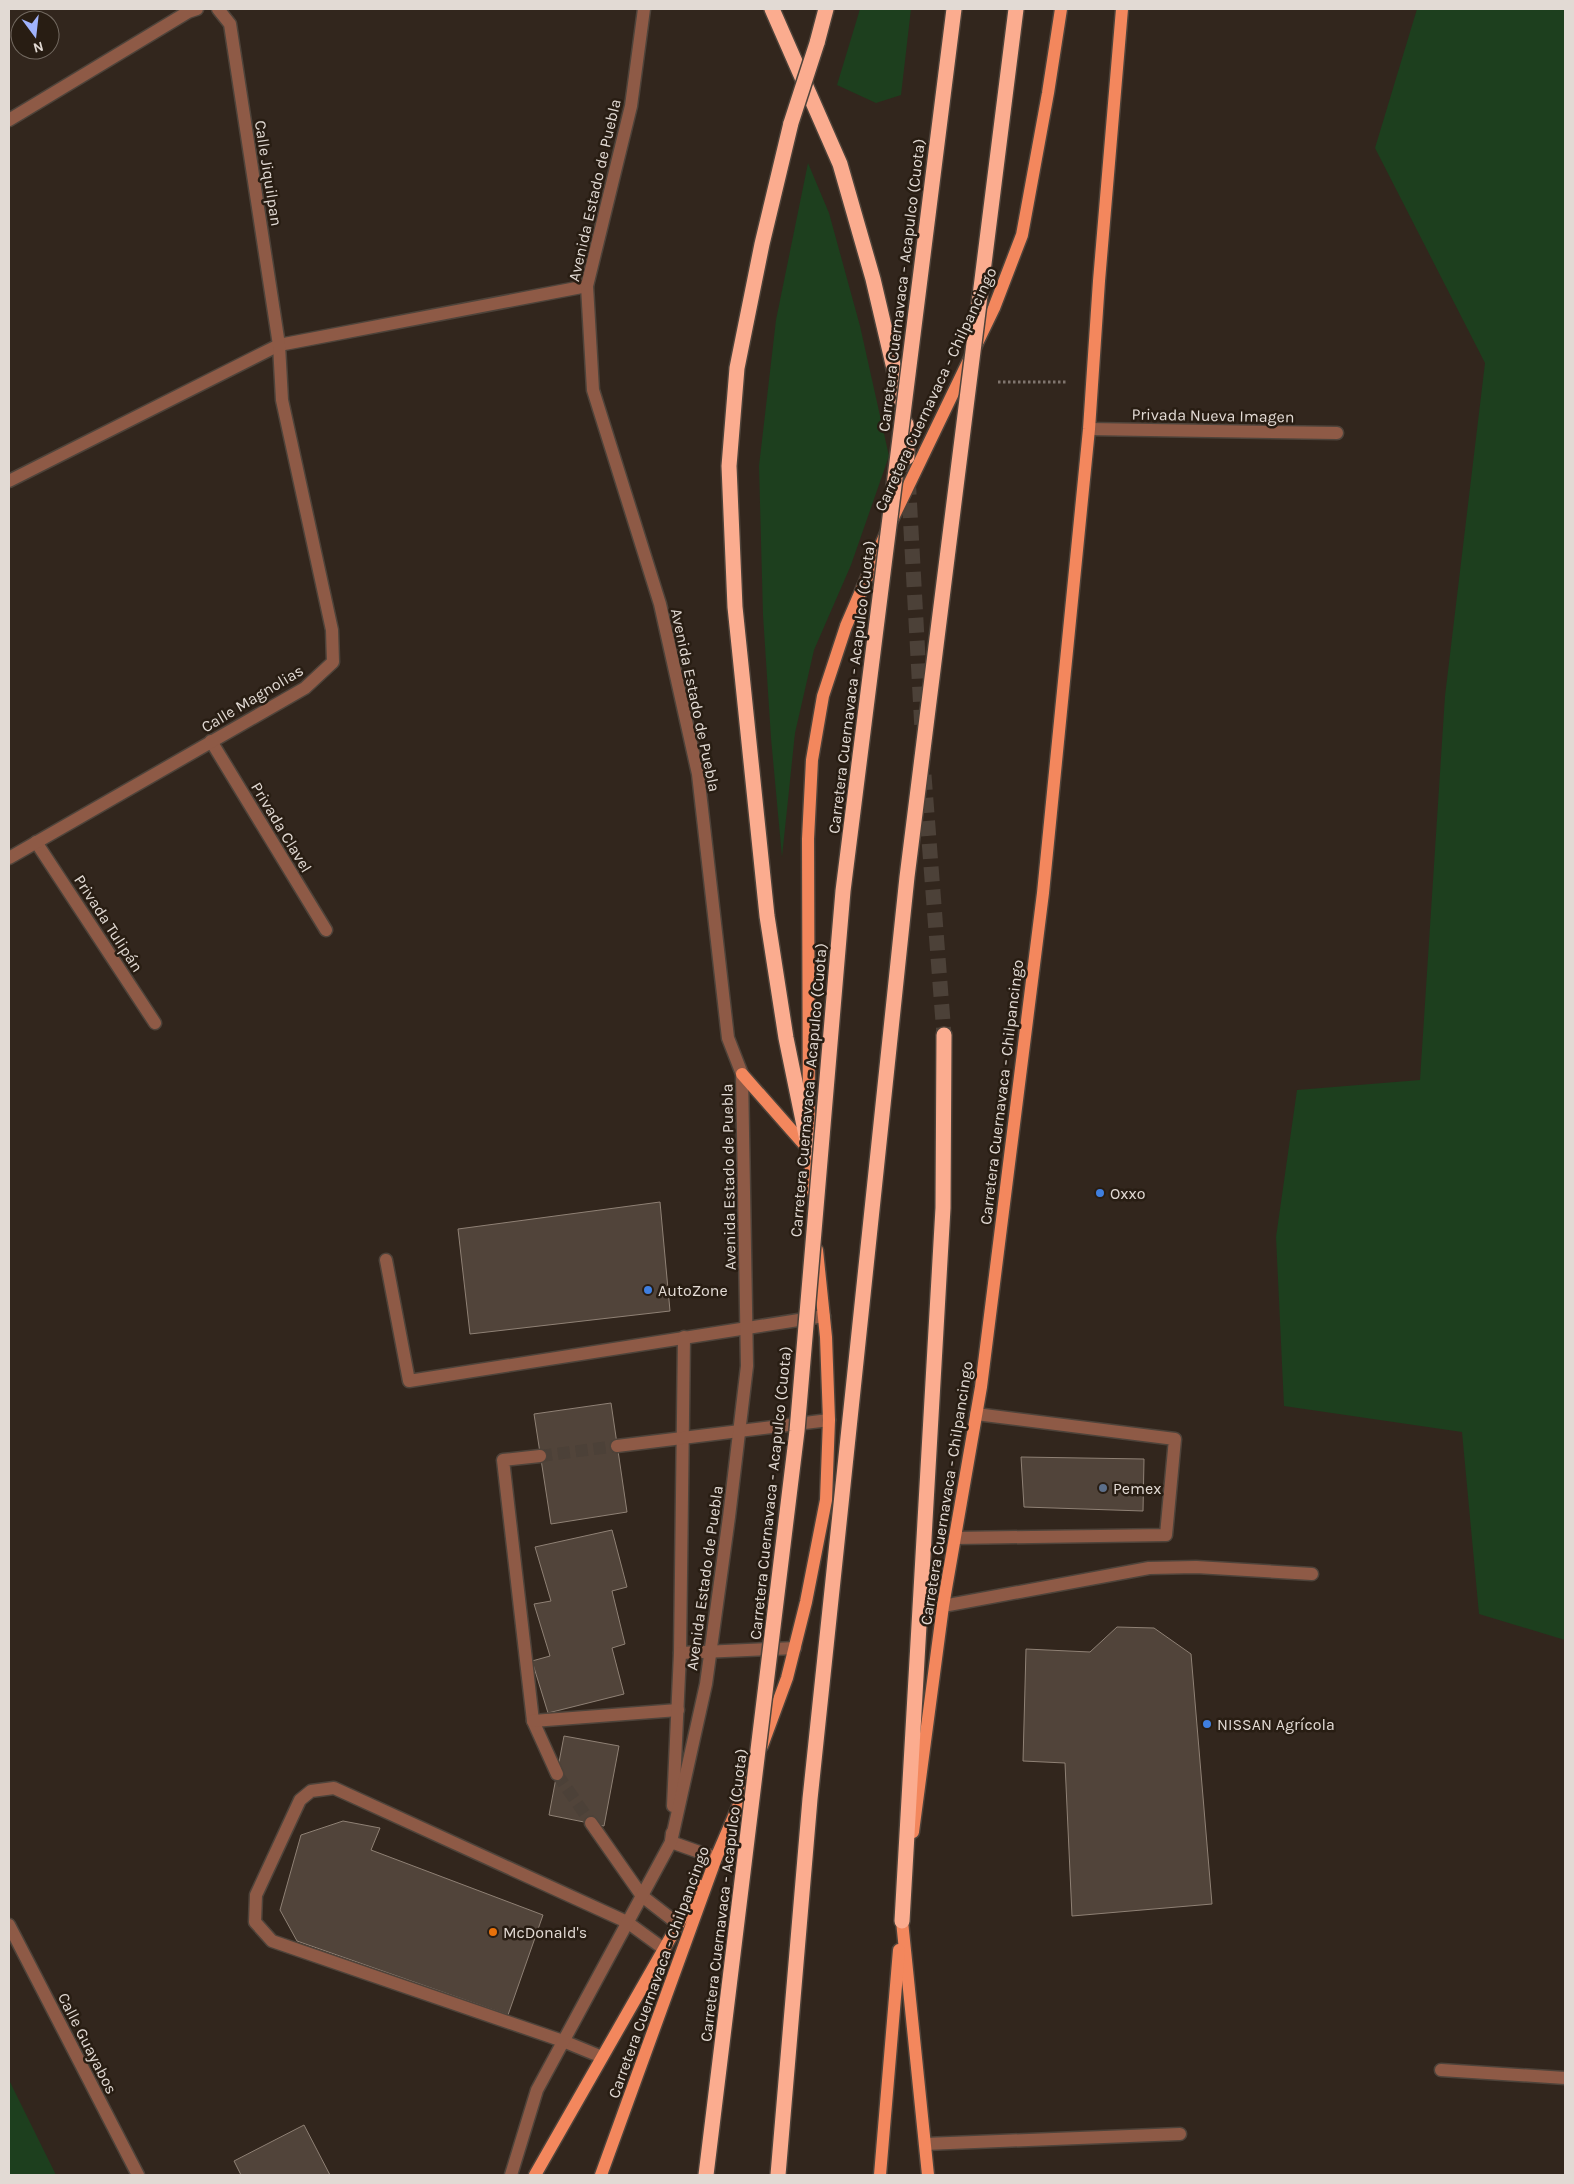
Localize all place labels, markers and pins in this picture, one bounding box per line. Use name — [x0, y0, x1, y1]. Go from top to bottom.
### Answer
place label: Oxxo — [1110, 1184, 1145, 1203]
marker: Oxxo — [1094, 1187, 1106, 1199]
place label: AutoZone — [658, 1281, 728, 1300]
marker: AutoZone — [642, 1284, 654, 1296]
place label: Pemex — [1113, 1479, 1161, 1498]
marker: Pemex — [1097, 1482, 1109, 1494]
place label: NISSAN Agrícola — [1217, 1715, 1335, 1734]
marker: NISSAN Agrícola — [1201, 1718, 1213, 1730]
place label: McDonald's — [503, 1923, 587, 1942]
marker: McDonald's — [487, 1926, 499, 1938]

